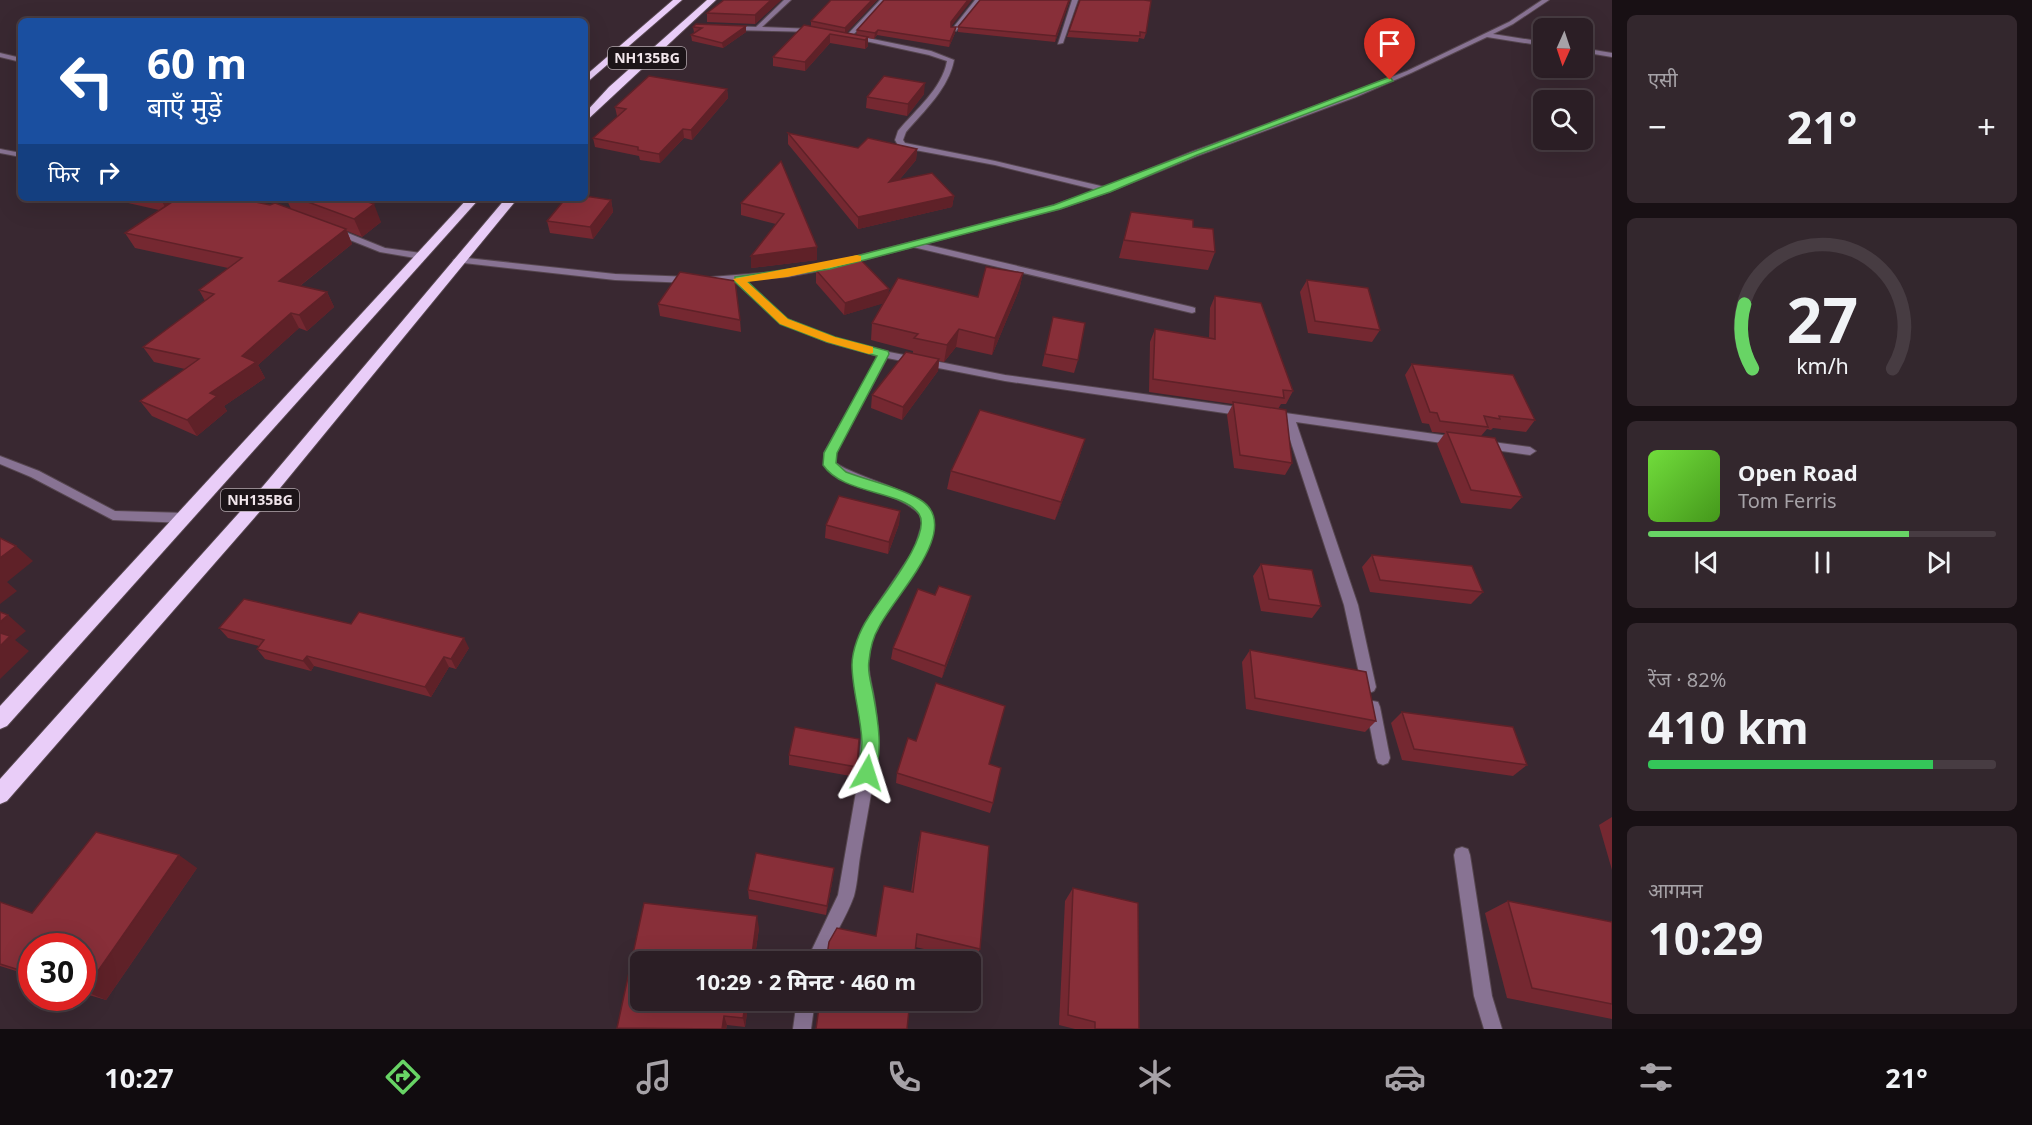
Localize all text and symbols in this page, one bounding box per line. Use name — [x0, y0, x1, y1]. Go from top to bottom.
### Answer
pin — [1364, 18, 1415, 80]
north arrow — [1533, 18, 1593, 78]
map controls — [1533, 18, 1593, 150]
icon: arrive — [1373, 27, 1406, 60]
text: 60 m — [147, 34, 247, 91]
icon: left — [48, 42, 126, 120]
road number: NH135BG — [608, 47, 686, 69]
text: एसी — [1648, 66, 1678, 93]
text: बाएँ मुड़ें — [147, 88, 222, 125]
button: search — [1533, 90, 1593, 150]
text: 21° — [1787, 96, 1857, 157]
text: − — [1648, 104, 1667, 149]
text: + — [1977, 104, 1996, 149]
icon: right — [92, 156, 125, 189]
text: फिर — [48, 158, 80, 188]
text: 27 — [1786, 276, 1858, 361]
text: km/h — [1796, 351, 1848, 380]
text: Open Road — [1738, 457, 1858, 487]
text: Tom Ferris — [1738, 487, 1837, 514]
road number: NH135BG — [221, 489, 299, 511]
icon: previous — [1690, 546, 1723, 579]
icon: pause — [1806, 546, 1839, 579]
icon: next — [1922, 546, 1955, 579]
text: रेंज · 82% — [1648, 666, 1726, 693]
text: 410 km — [1648, 696, 1809, 757]
position arrow — [835, 741, 899, 805]
text: आगमन — [1648, 877, 1703, 904]
text: 10:29 — [1648, 907, 1764, 968]
speed limit sign: 30 — [18, 933, 96, 1011]
text: 10:29 · 2 मिनट · 460 m — [695, 966, 916, 996]
icon: directions — [382, 1056, 424, 1098]
icon: music — [633, 1056, 675, 1098]
icon: phone — [883, 1056, 925, 1098]
icon: climate — [1134, 1056, 1176, 1098]
icon: car — [1384, 1056, 1426, 1098]
icon: filters — [1635, 1056, 1677, 1098]
text: 10:27 — [104, 1059, 174, 1096]
text: 21° — [1885, 1059, 1928, 1096]

